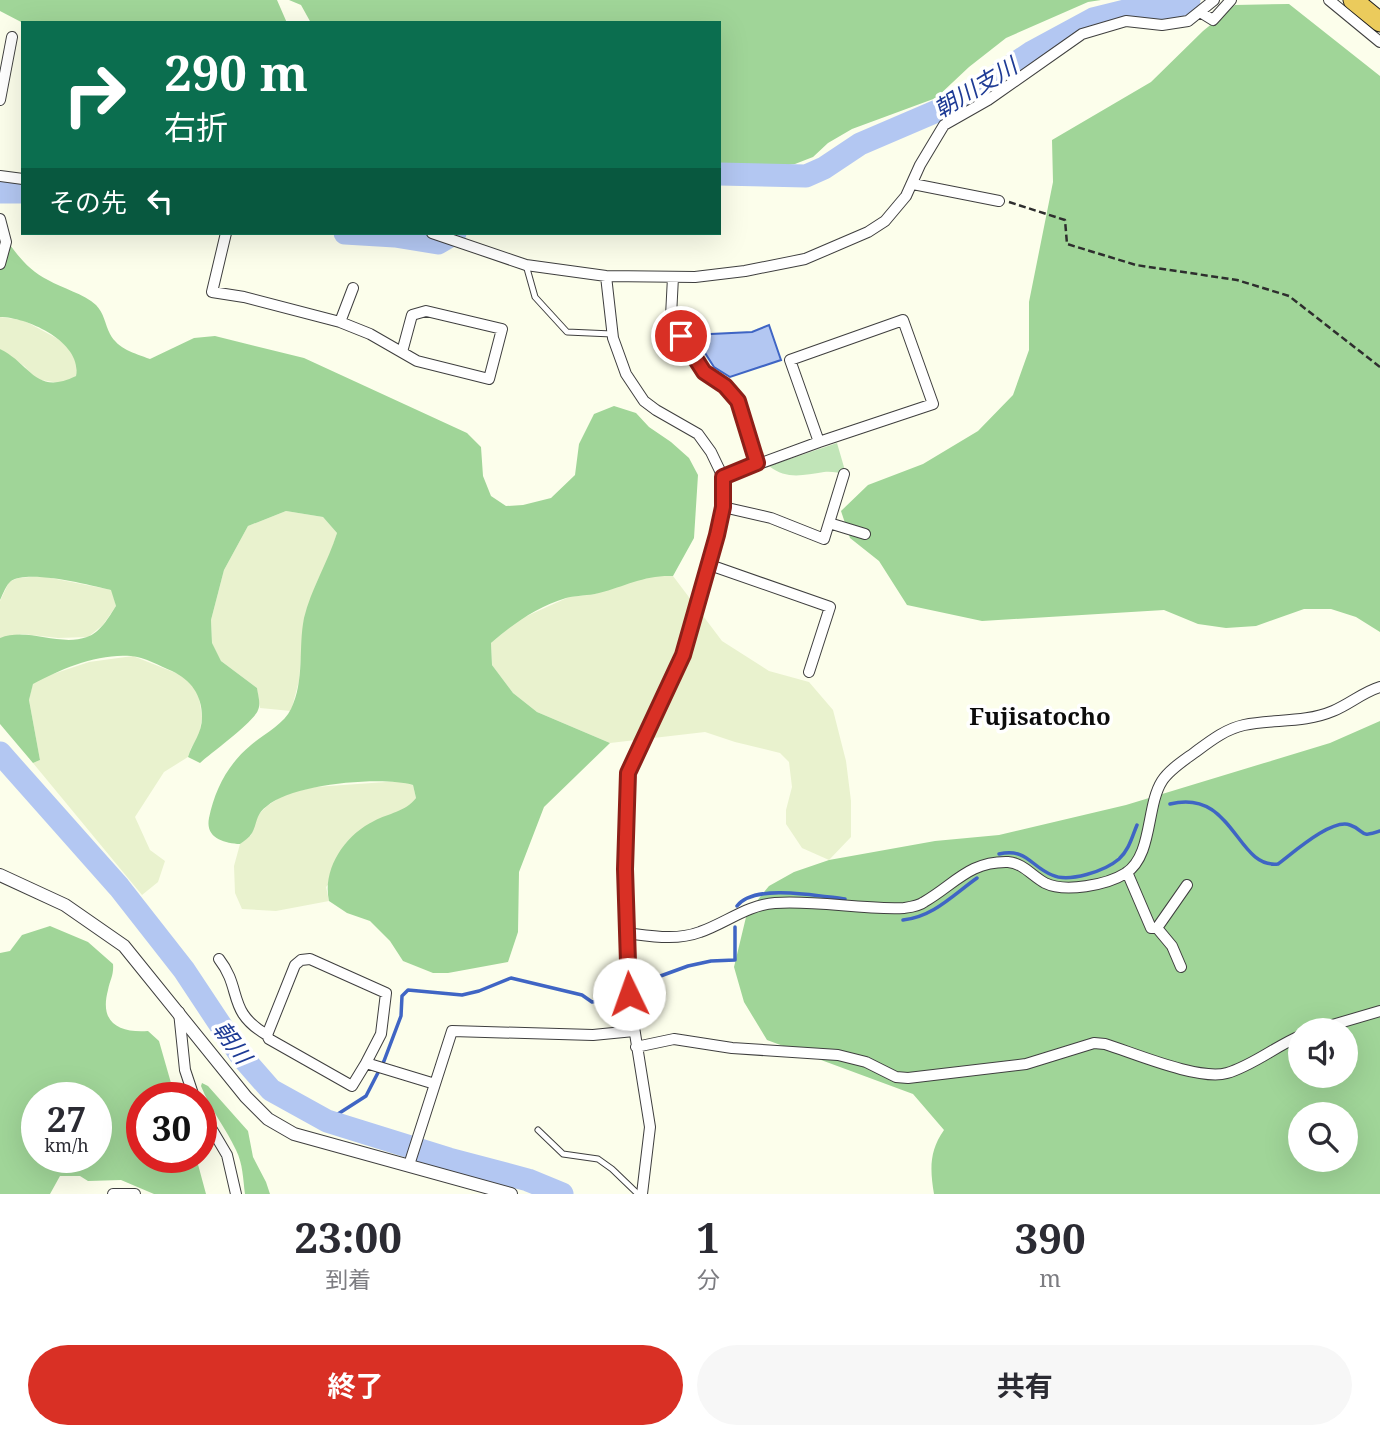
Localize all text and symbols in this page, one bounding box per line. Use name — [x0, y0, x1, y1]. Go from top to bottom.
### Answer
text: 290 m — [164, 39, 308, 105]
water label: 朝川支川 — [927, 48, 1025, 124]
icon: right — [49, 49, 140, 140]
text: 右折 — [164, 105, 228, 148]
icon: left — [141, 182, 179, 220]
text: その先 — [49, 184, 127, 220]
pin — [651, 306, 711, 366]
icon: arrive — [662, 317, 700, 355]
district label: Fujisatocho — [969, 699, 1111, 732]
position arrow — [592, 957, 666, 1031]
water label: 朝川 — [207, 1014, 261, 1072]
map controls — [1288, 1018, 1358, 1172]
button: sound — [1288, 1018, 1358, 1088]
speed limit sign: 30 — [126, 1082, 217, 1173]
text: 27 — [47, 1095, 86, 1142]
button: search — [1288, 1102, 1358, 1172]
text: km/h — [44, 1133, 89, 1157]
text: 23:00 — [294, 1208, 402, 1265]
text: 1 — [696, 1208, 720, 1265]
text: 390 — [1014, 1209, 1086, 1266]
text: m — [1039, 1262, 1061, 1294]
text: 到着 — [325, 1263, 371, 1295]
text: 分 — [697, 1263, 720, 1295]
button: 終了 — [28, 1345, 683, 1425]
button: 共有 — [697, 1345, 1352, 1425]

